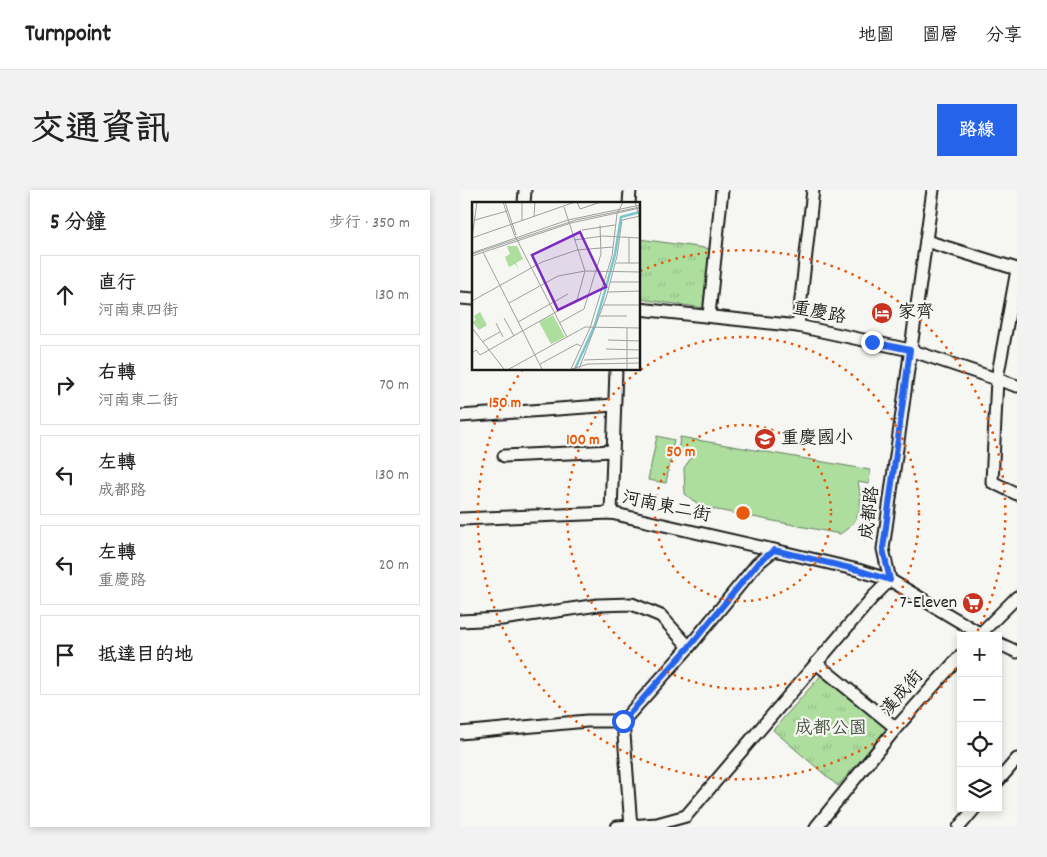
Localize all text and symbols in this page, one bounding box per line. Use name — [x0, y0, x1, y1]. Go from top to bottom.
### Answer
text: Turnpoint — [25, 18, 111, 52]
text: 地圖 — [858, 24, 894, 49]
text: 圖層 — [922, 24, 958, 49]
text: 分享 — [986, 24, 1022, 49]
button: 路線 — [937, 104, 1017, 156]
text: 交通資訊 — [30, 107, 170, 157]
inset map — [472, 202, 640, 370]
text: 5 分鐘 — [50, 209, 107, 239]
text: 步行 · 350 m — [329, 212, 410, 235]
text: 直行 — [98, 271, 136, 298]
icon: ahead — [51, 281, 79, 309]
text: 130 m — [375, 284, 409, 307]
street label: 重慶路 — [790, 297, 848, 331]
text: 河南東四街 — [98, 300, 178, 323]
hotel icon: 家齊 — [870, 301, 894, 325]
place label: 家齊 — [898, 301, 934, 326]
route end — [861, 331, 884, 354]
text: 右轉 — [98, 361, 136, 388]
icon: right — [51, 371, 79, 399]
text: 70 m — [379, 374, 409, 397]
text: 河南東二街 — [98, 390, 178, 413]
text: 150 m — [489, 393, 521, 415]
school or university icon: 重慶國小 — [753, 427, 777, 451]
place label: 重慶國小 — [781, 427, 853, 452]
text: 100 m — [566, 430, 600, 452]
text: 50 m — [667, 442, 695, 464]
text: 左轉 — [98, 451, 136, 478]
icon: left — [51, 461, 79, 489]
text: 130 m — [375, 464, 409, 487]
text: 成都路 — [98, 480, 146, 503]
street label: 成都路 — [855, 485, 887, 541]
street label: 河南東二街 — [619, 486, 713, 530]
centre of rings — [734, 504, 752, 522]
text: 左轉 — [98, 541, 136, 568]
icon: left — [51, 551, 79, 579]
text: 20 m — [379, 554, 409, 577]
text: 重慶路 — [98, 570, 146, 593]
place label: 7-Eleven — [900, 591, 957, 616]
supermarket icon: 7-Eleven — [961, 591, 985, 615]
map controls — [957, 632, 1002, 812]
button: + — [957, 632, 1002, 677]
icon: arrive — [51, 641, 79, 669]
text: 抵達目的地 — [98, 643, 193, 670]
street label: 漢成街 — [876, 665, 930, 723]
button: − — [957, 677, 1002, 722]
route start — [612, 710, 635, 733]
park label: 成都公園 — [795, 717, 867, 742]
button: locate — [957, 722, 1002, 767]
button: layers — [957, 767, 1002, 812]

